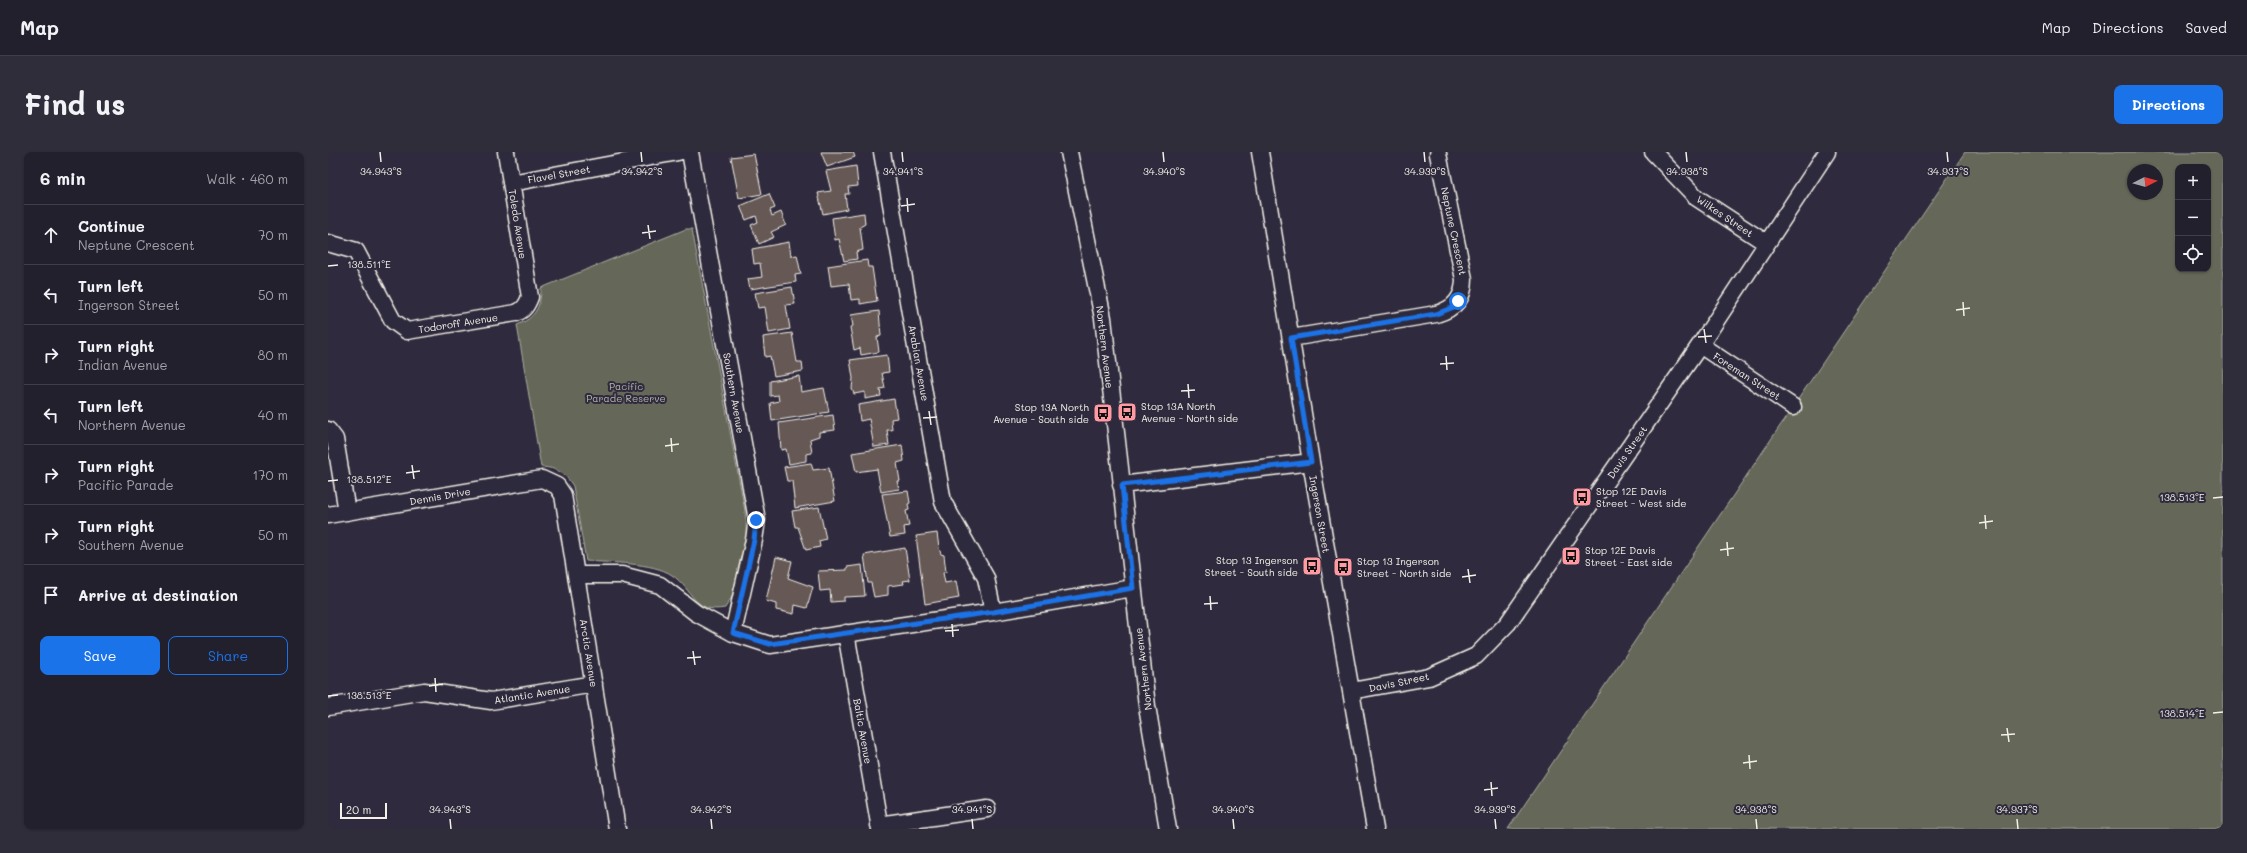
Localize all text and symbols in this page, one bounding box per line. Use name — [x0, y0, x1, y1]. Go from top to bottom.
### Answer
text: Map — [20, 15, 59, 40]
text: Map — [2042, 18, 2070, 37]
text: Directions — [2092, 18, 2163, 37]
text: Saved — [2185, 18, 2227, 37]
button: Directions — [2114, 85, 2223, 124]
text: Find us — [24, 86, 125, 122]
street label: Flavel Street — [527, 162, 591, 186]
text: 34.943°S — [360, 164, 402, 178]
text: 34.942°S — [621, 164, 663, 178]
text: 34.941°S — [883, 164, 924, 178]
text: 34.940°S — [1143, 164, 1185, 178]
text: 34.939°S — [1404, 164, 1446, 178]
text: 34.938°S — [1666, 164, 1708, 178]
text: 34.937°S — [1927, 164, 1969, 178]
north arrow — [2127, 164, 2163, 200]
map controls — [2175, 164, 2211, 272]
button: + — [2175, 164, 2211, 200]
text: 6 min — [40, 167, 85, 189]
text: Walk · 460 m — [206, 170, 288, 187]
street label: Neptune Crescent — [1438, 186, 1470, 276]
street label: Toledo Avenue — [506, 188, 530, 260]
street label: Wilkes Street — [1694, 192, 1756, 240]
button: − — [2175, 200, 2211, 236]
text: Continue — [78, 216, 145, 236]
icon: ahead — [40, 224, 62, 246]
text: 70 m — [258, 226, 288, 243]
text: Neptune Crescent — [78, 236, 195, 253]
button: locate — [2175, 236, 2211, 272]
text: 138.511°E — [347, 257, 391, 271]
text: Turn left — [78, 276, 143, 296]
icon: left — [40, 284, 62, 306]
text: 50 m — [258, 286, 288, 303]
route start — [1449, 292, 1467, 310]
text: Ingerson Street — [78, 296, 180, 313]
street label: Northern Avenue — [1093, 305, 1117, 389]
street label: Todoroff Avenue — [417, 310, 499, 336]
street label: Arabian Avenue — [905, 324, 933, 402]
text: Turn right — [78, 336, 155, 356]
icon: right — [40, 344, 62, 366]
text: 80 m — [258, 346, 288, 363]
street label: Foreman Street — [1711, 349, 1783, 403]
street label: Southern Avenue — [720, 352, 748, 434]
text: Indian Avenue — [78, 356, 168, 373]
park label: Pacific Parade Reserve — [586, 379, 666, 405]
text: Turn left — [78, 396, 143, 416]
place label: Stop 13A North Avenue - North side — [1141, 399, 1238, 425]
place label: Stop 13A North Avenue - South side — [993, 400, 1089, 426]
bus stop icon: Stop 13A North Avenue - North side — [1116, 401, 1138, 423]
bus stop icon: Stop 13A North Avenue - South side — [1092, 402, 1114, 424]
icon: left — [40, 404, 62, 426]
text: 40 m — [258, 406, 288, 423]
text: Northern Avenue — [78, 416, 186, 433]
street label: Davis Street — [1604, 423, 1650, 481]
text: Turn right — [78, 456, 155, 476]
icon: right — [40, 464, 62, 486]
text: 170 m — [252, 466, 288, 483]
text: 138.512°E — [347, 472, 392, 486]
street label: Ingerson Street — [1306, 474, 1334, 554]
text: Pacific Parade — [78, 476, 173, 493]
street label: Dennis Drive — [408, 484, 472, 508]
place label: Stop 12E Davis Street - West side — [1596, 484, 1686, 510]
bus stop icon: Stop 12E Davis Street - West side — [1571, 486, 1593, 508]
text: 138.513°E — [2159, 490, 2205, 504]
route end — [747, 511, 765, 529]
text: Turn right — [78, 516, 155, 536]
icon: right — [40, 524, 62, 546]
text: 50 m — [258, 526, 288, 543]
text: Southern Avenue — [78, 536, 184, 553]
place label: Stop 12E Davis Street - East side — [1585, 543, 1672, 569]
bus stop icon: Stop 12E Davis Street - East side — [1560, 545, 1582, 567]
place label: Stop 13 Ingerson Street - South side — [1205, 553, 1298, 579]
place label: Stop 13 Ingerson Street - North side — [1357, 554, 1451, 580]
bus stop icon: Stop 13 Ingerson Street - South side — [1301, 555, 1323, 577]
bus stop icon: Stop 13 Ingerson Street - North side — [1332, 556, 1354, 578]
icon: arrive — [40, 584, 62, 606]
text: Arrive at destination — [78, 585, 238, 605]
street label: Arctic Avenue — [577, 618, 601, 688]
street label: Northern Avenue — [1131, 627, 1155, 711]
button: Save — [40, 636, 160, 675]
button: Share — [168, 636, 288, 675]
street label: Davis Street — [1368, 669, 1430, 695]
street label: Atlantic Avenue — [493, 681, 571, 707]
text: 138.513°E — [346, 688, 392, 702]
street label: Baltic Avenue — [850, 697, 876, 765]
text: 138.514°E — [2159, 706, 2205, 720]
scale bar — [340, 801, 387, 820]
text: 20 m — [346, 802, 371, 817]
text: 34.943°S — [429, 802, 471, 816]
text: 34.942°S — [690, 802, 732, 816]
text: 34.941°S — [952, 802, 993, 816]
text: 34.940°S — [1212, 802, 1254, 816]
text: 34.939°S — [1474, 802, 1516, 816]
text: 34.938°S — [1735, 802, 1777, 816]
text: 34.937°S — [1996, 802, 2038, 816]

